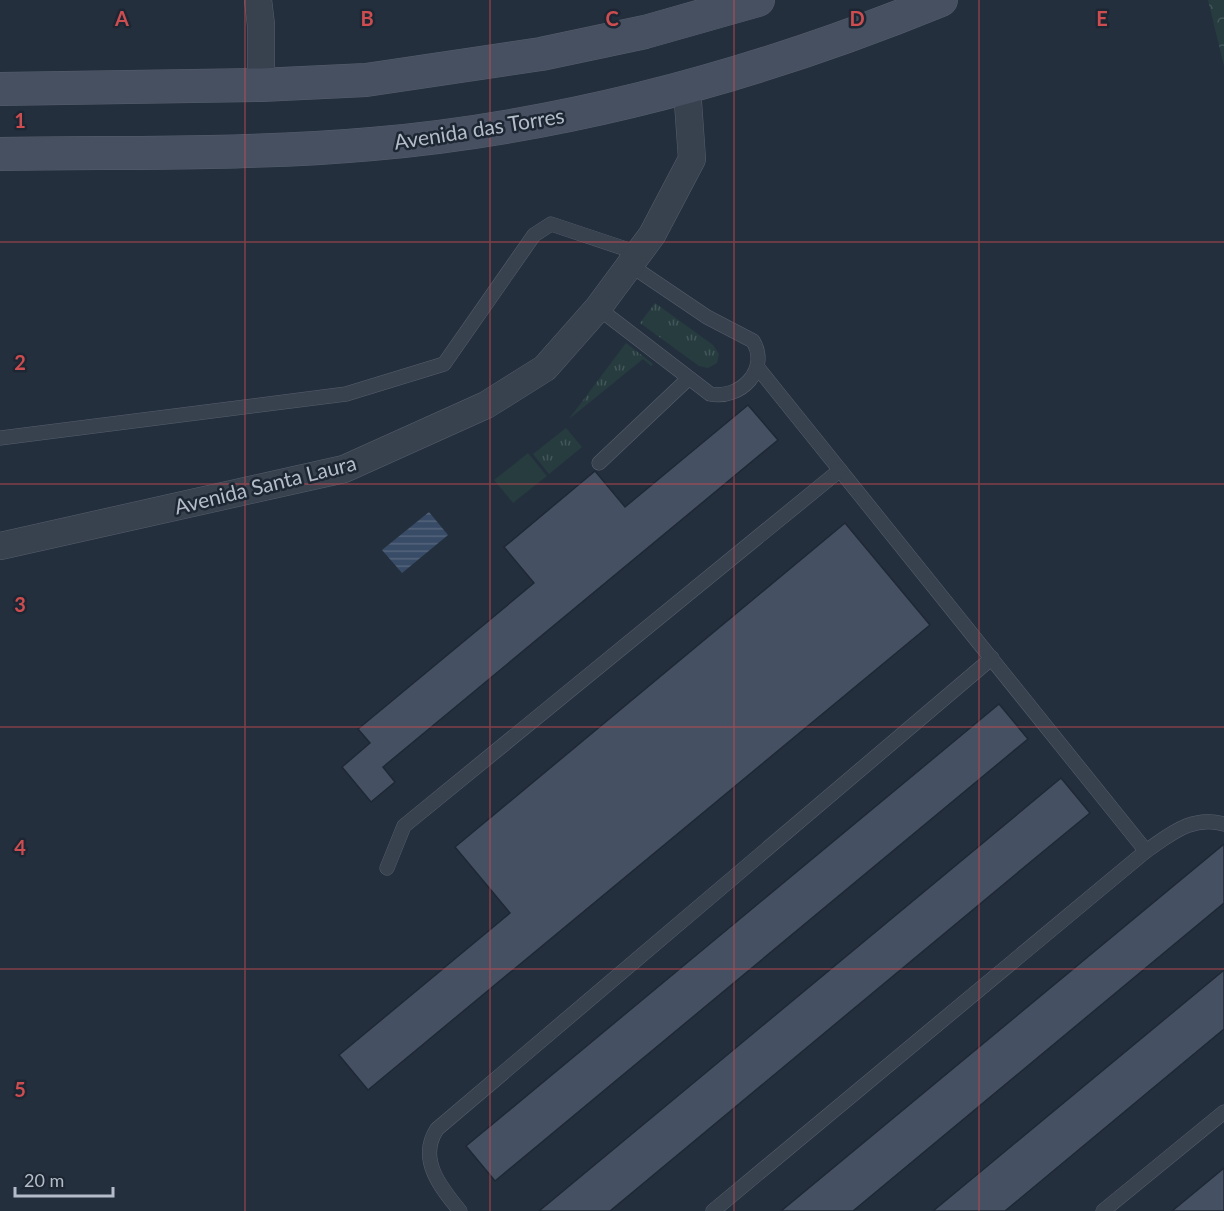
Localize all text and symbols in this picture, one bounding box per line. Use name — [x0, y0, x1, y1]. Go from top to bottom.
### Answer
text: A — [114, 6, 129, 30]
text: B — [360, 6, 374, 30]
text: C — [605, 6, 619, 30]
text: D — [849, 6, 865, 30]
text: E — [1096, 6, 1108, 30]
street label: Avenida das Torres — [392, 102, 566, 154]
text: 1 — [14, 108, 26, 132]
text: 2 — [14, 350, 26, 374]
street label: Avenida Santa Laura — [171, 449, 359, 519]
text: 3 — [14, 592, 26, 616]
text: 4 — [14, 835, 26, 859]
text: 5 — [14, 1077, 26, 1101]
scale bar — [15, 1160, 112, 1198]
text: 20 m — [24, 1169, 64, 1191]

